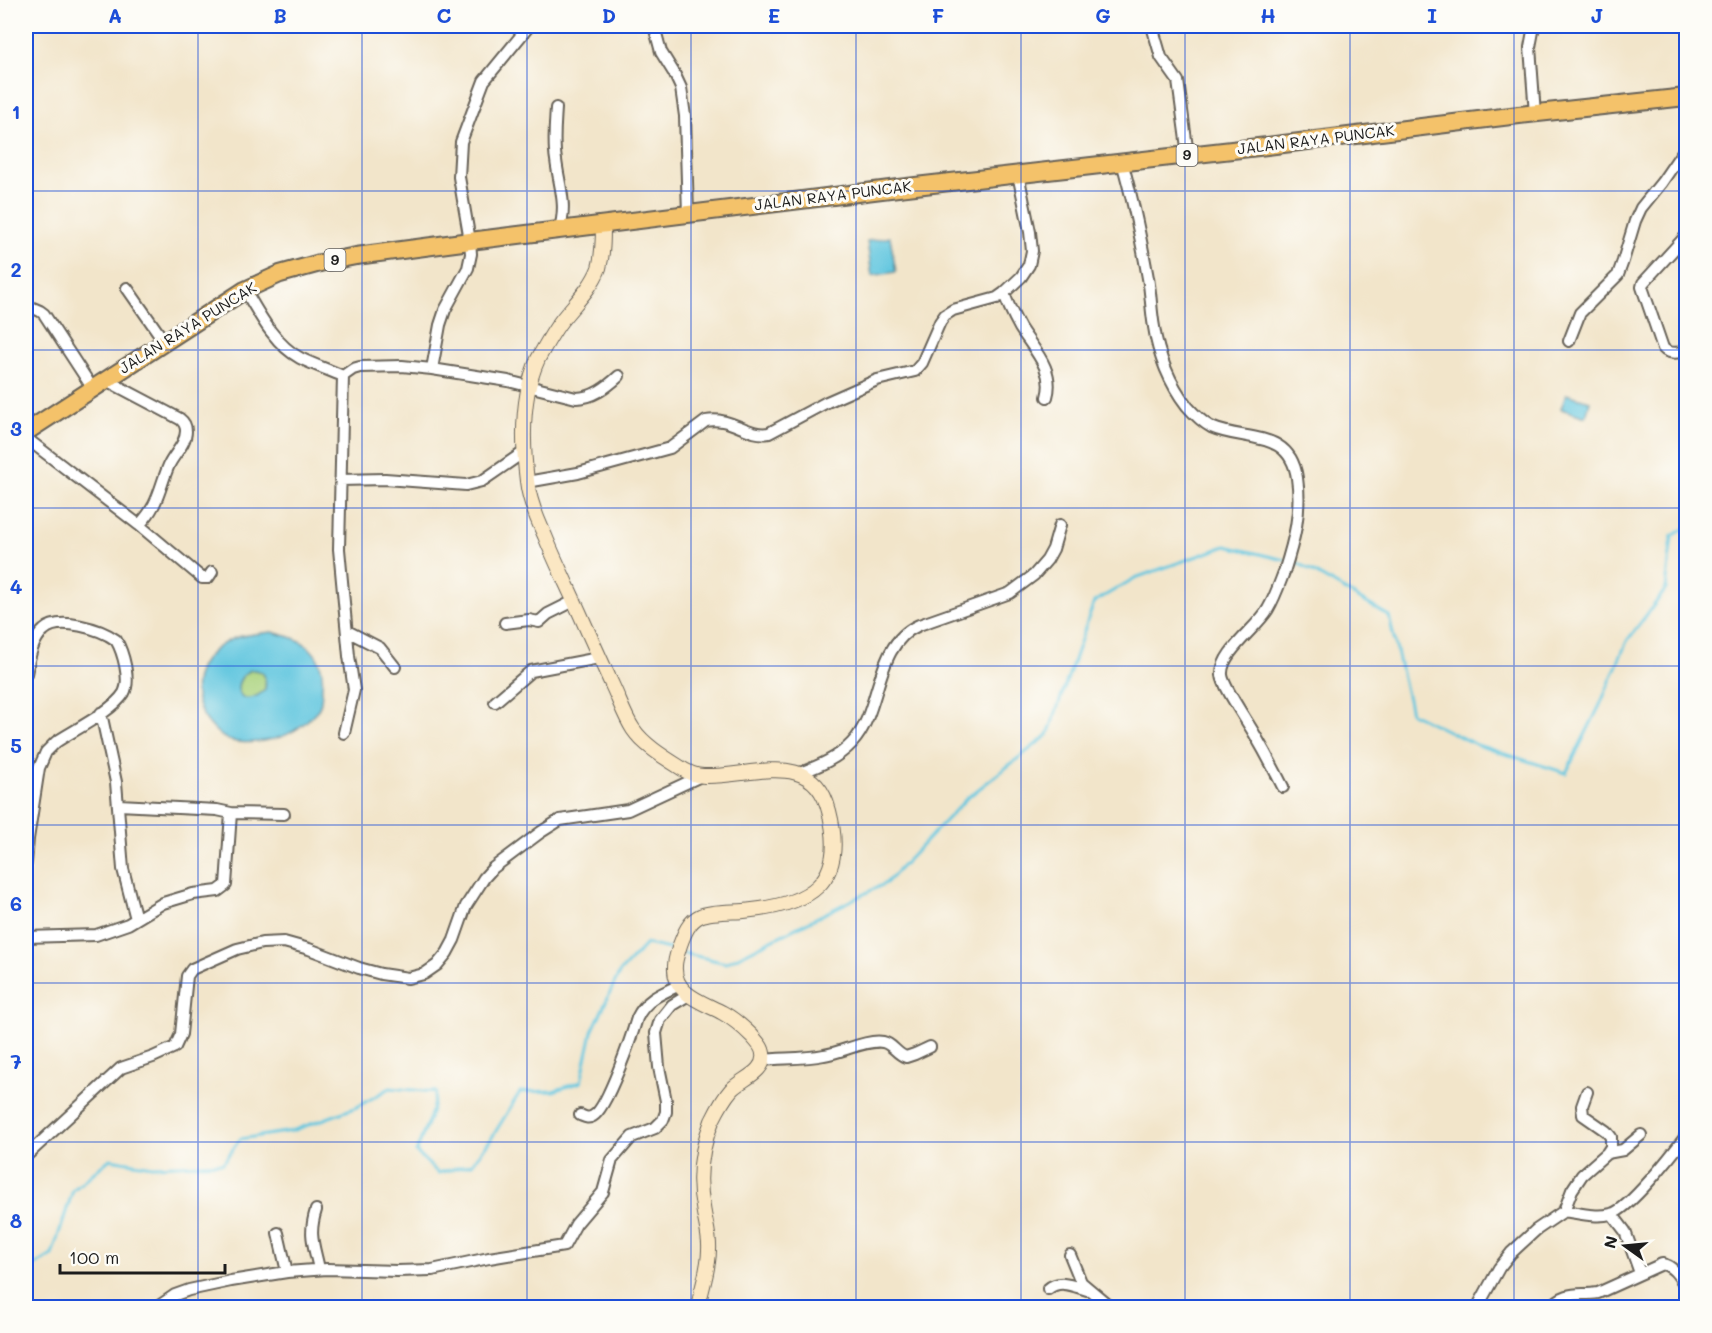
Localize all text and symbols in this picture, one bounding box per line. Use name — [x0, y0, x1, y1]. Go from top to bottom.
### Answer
text: A — [108, 2, 122, 28]
text: B — [273, 2, 287, 28]
text: C — [437, 2, 452, 28]
text: D — [602, 2, 616, 28]
text: E — [768, 2, 780, 28]
text: F — [932, 2, 945, 28]
text: G — [1095, 2, 1111, 28]
text: H — [1260, 2, 1276, 28]
text: I — [1427, 2, 1437, 28]
text: J — [1590, 2, 1604, 28]
text: 1 — [12, 98, 20, 124]
street label: JALAN RAYA PUNCAK — [1236, 119, 1396, 159]
road number: 9 — [1176, 144, 1198, 166]
street label: JALAN RAYA PUNCAK — [753, 175, 913, 215]
road number: 9 — [324, 249, 346, 271]
text: 2 — [10, 256, 22, 282]
street label: JALAN RAYA PUNCAK — [115, 277, 260, 378]
text: 3 — [10, 415, 22, 441]
text: 4 — [10, 573, 23, 599]
text: 5 — [10, 732, 22, 758]
text: 6 — [10, 890, 22, 916]
text: 7 — [10, 1048, 22, 1074]
text: 8 — [10, 1207, 22, 1233]
north arrow — [1595, 1216, 1655, 1276]
text: N — [1598, 1233, 1622, 1251]
scale bar — [60, 1237, 225, 1275]
text: 100 m — [69, 1245, 119, 1269]

